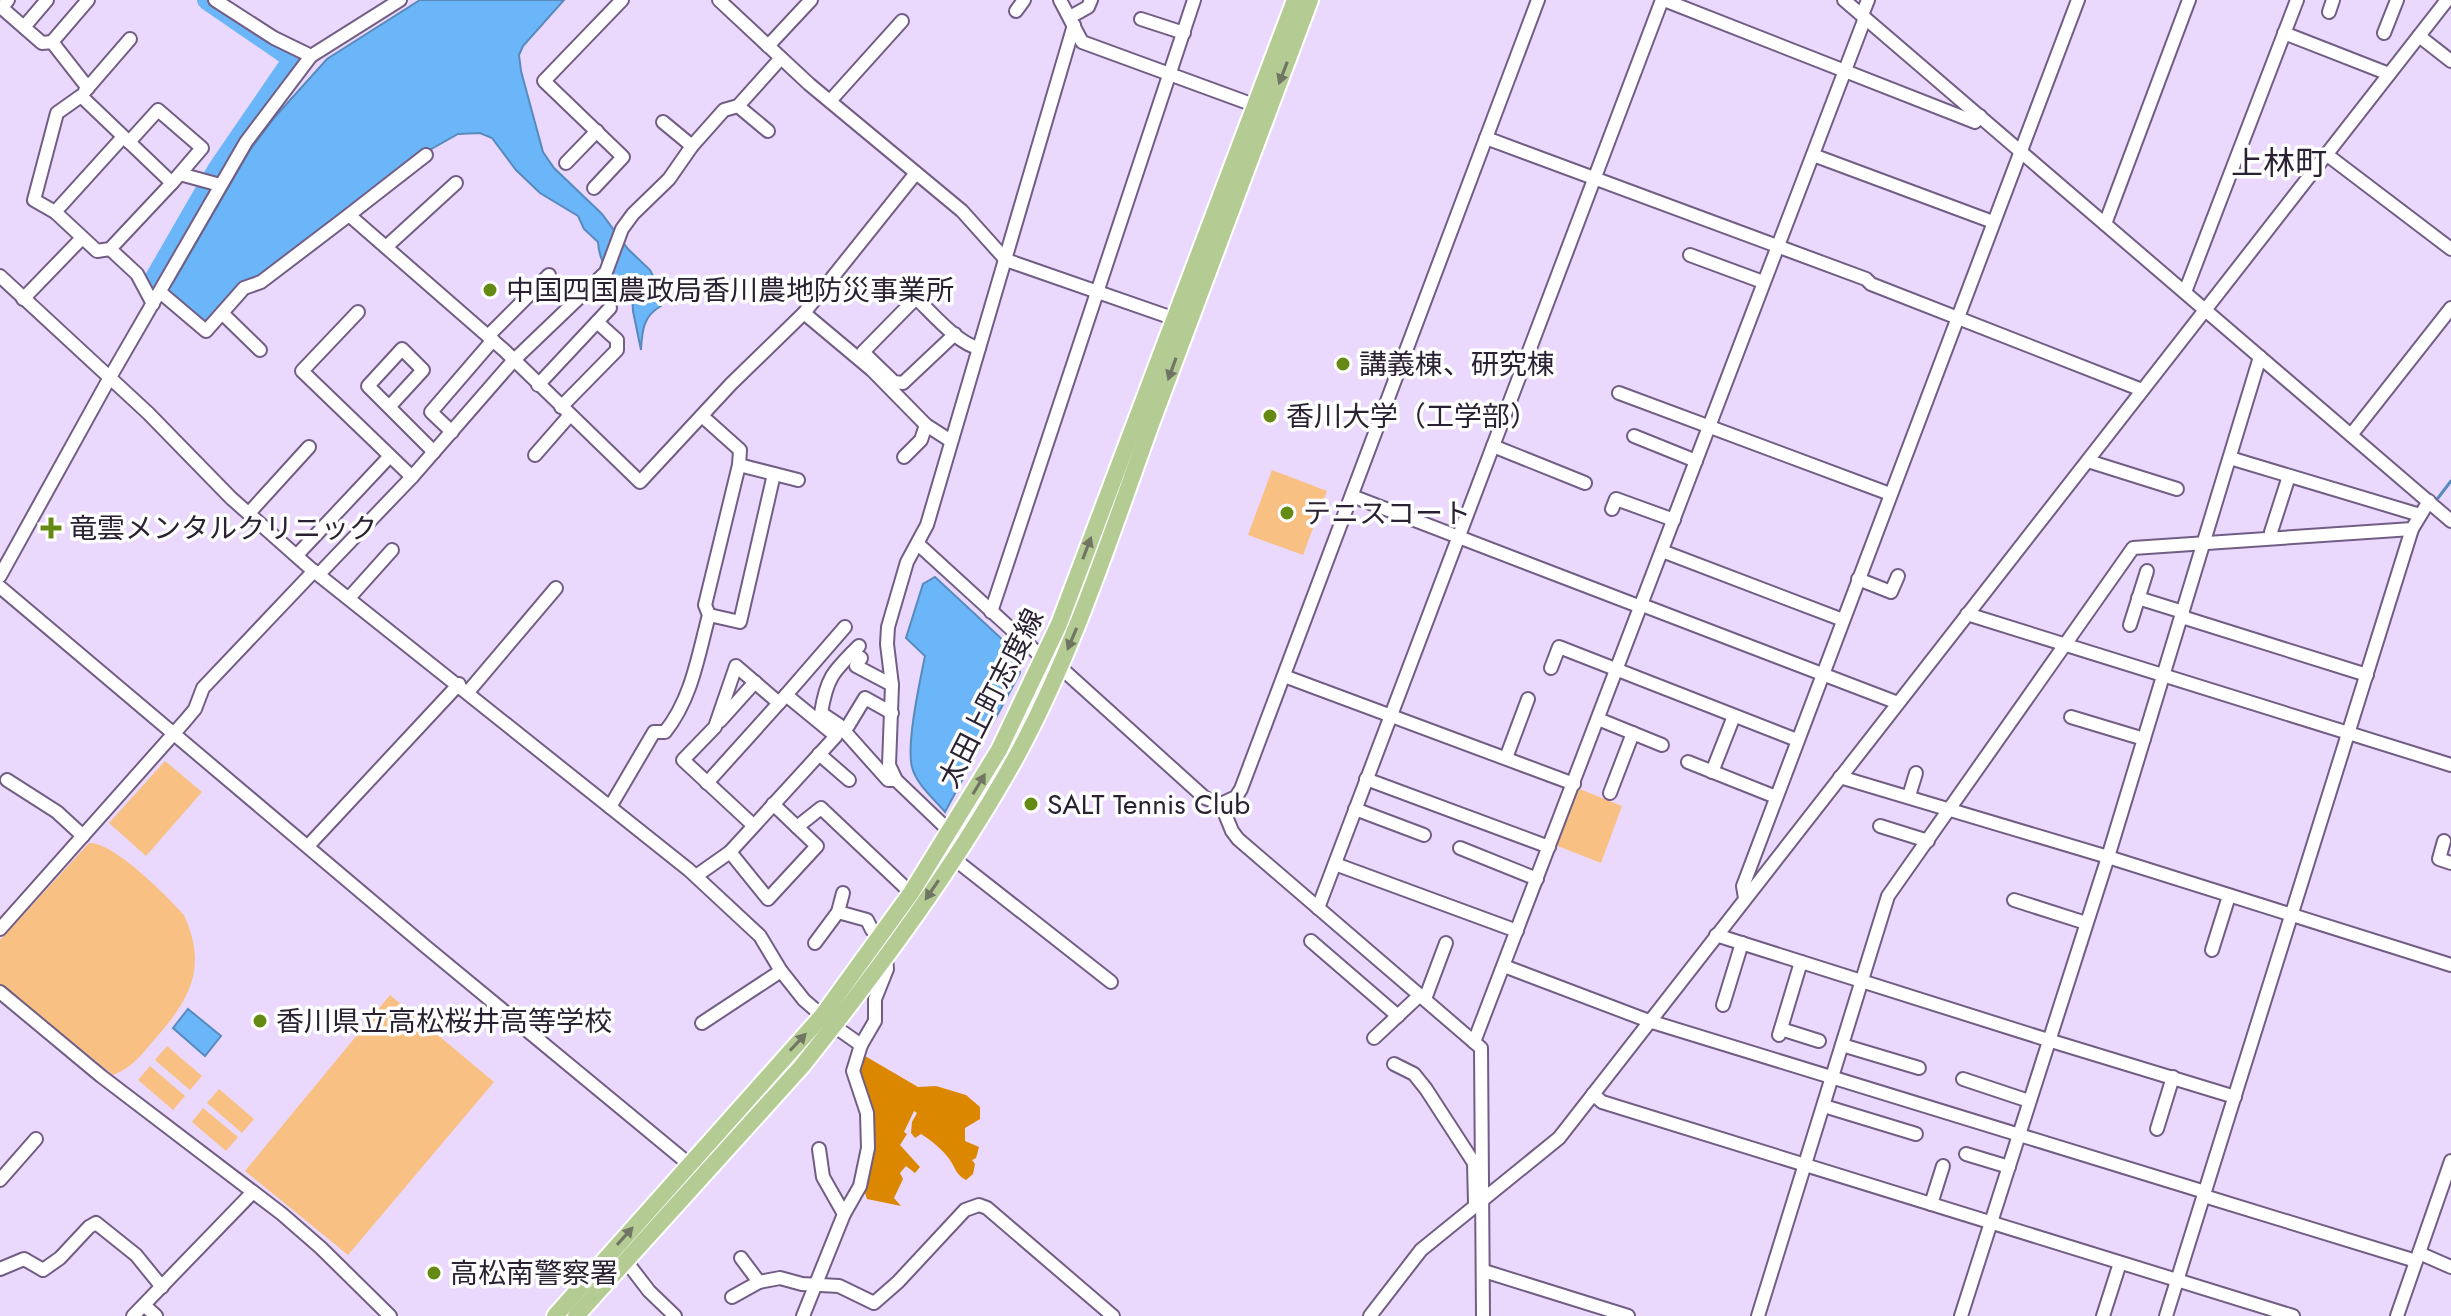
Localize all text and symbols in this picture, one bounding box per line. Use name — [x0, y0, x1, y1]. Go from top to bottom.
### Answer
one-way arrow — [1276, 61, 1289, 85]
district label: 上林町 — [2231, 140, 2327, 186]
place label: 中国四国農政局香川農地防災事業所 — [506, 270, 954, 311]
marker: 中国四国農政局香川農地防災事業所 — [481, 281, 499, 299]
place label: 講義棟、研究棟 — [1359, 344, 1555, 385]
marker: 講義棟、研究棟 — [1334, 355, 1352, 373]
one-way arrow — [1165, 357, 1177, 381]
place label: 香川大学（工学部） — [1286, 396, 1538, 437]
marker: 香川大学（工学部） — [1261, 407, 1279, 425]
place label: テニスコート — [1303, 493, 1471, 534]
marker: テニスコート — [1278, 504, 1296, 522]
place label: 竜雲メンタルクリニック — [69, 508, 377, 549]
marker: 竜雲メンタルクリニック — [40, 517, 62, 539]
one-way arrow — [1081, 536, 1094, 560]
street label: 太田上町志度線 — [928, 601, 1054, 795]
one-way arrow — [1066, 627, 1079, 651]
one-way arrow — [972, 773, 986, 795]
place label: SALT Tennis Club — [1047, 784, 1250, 825]
marker: SALT Tennis Club — [1022, 795, 1040, 813]
one-way arrow — [925, 879, 940, 900]
place label: 香川県立高松桜井高等学校 — [276, 1001, 612, 1042]
marker: 香川県立高松桜井高等学校 — [251, 1012, 269, 1030]
one-way arrow — [788, 1033, 806, 1052]
one-way arrow — [615, 1227, 633, 1246]
place label: 高松南警察署 — [450, 1253, 618, 1294]
marker: 高松南警察署 — [425, 1264, 443, 1282]

